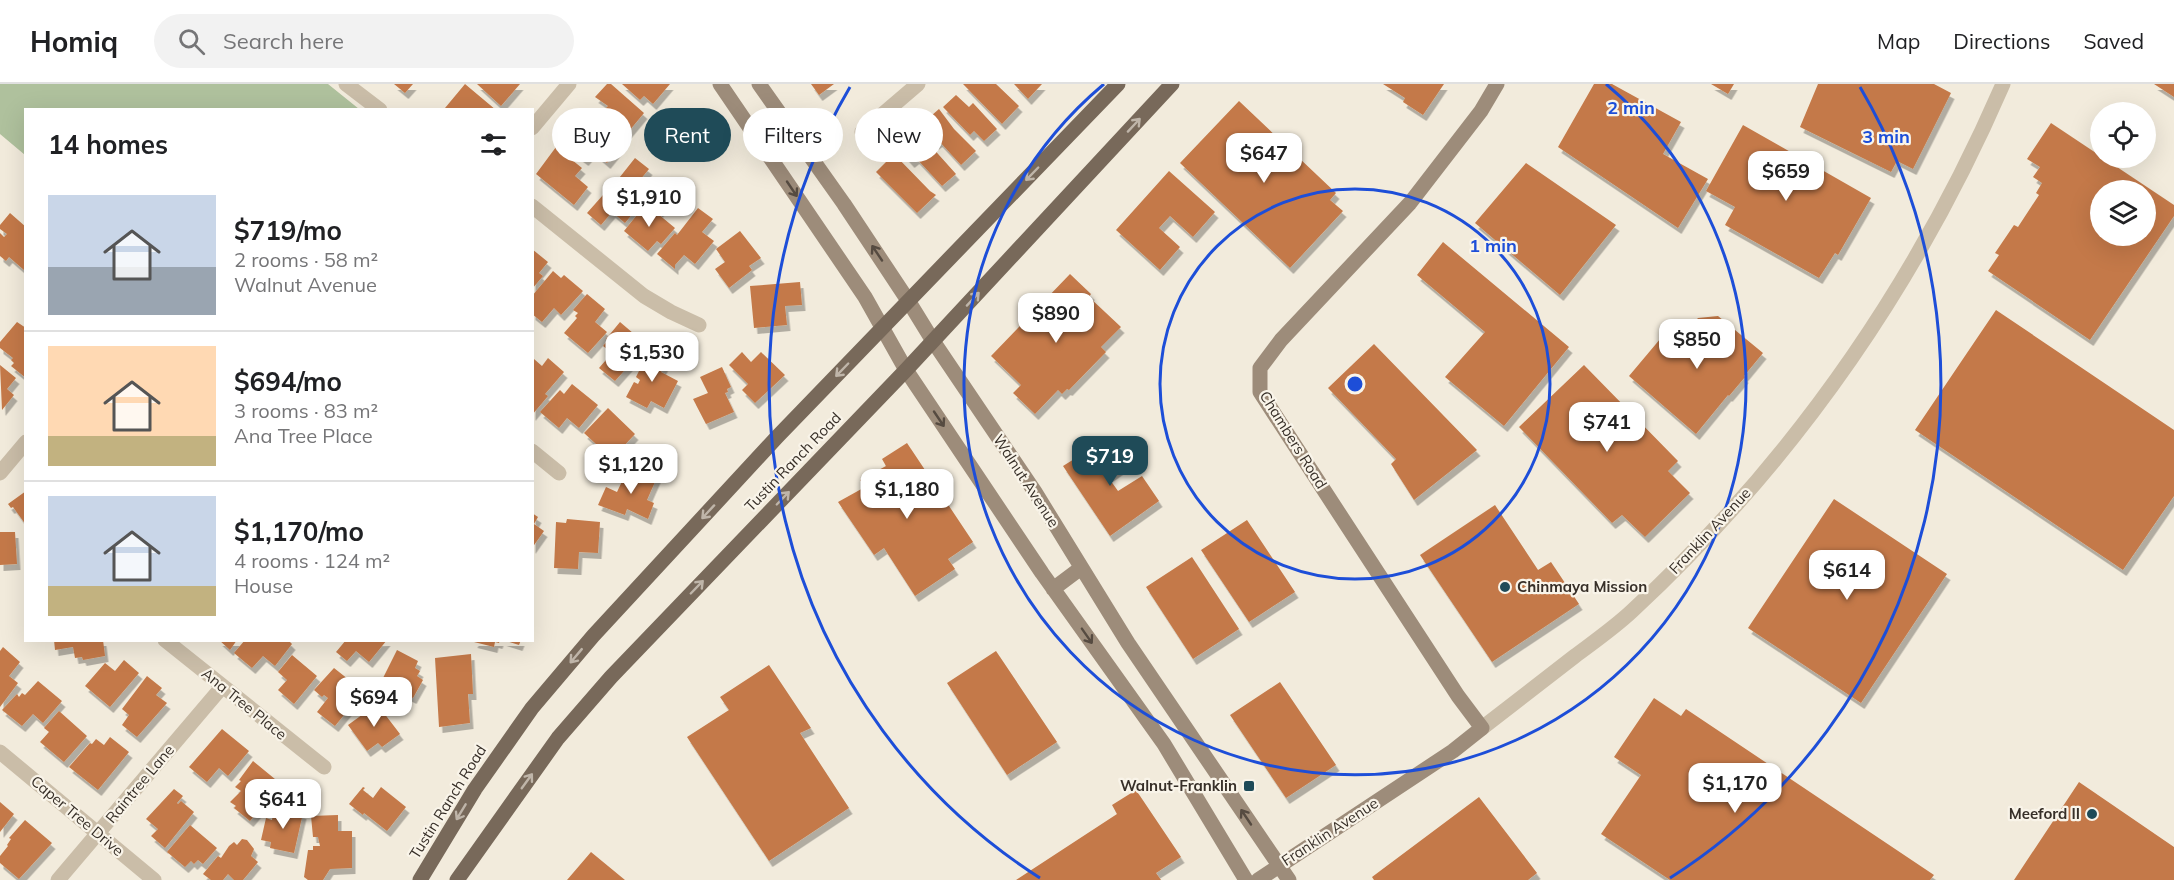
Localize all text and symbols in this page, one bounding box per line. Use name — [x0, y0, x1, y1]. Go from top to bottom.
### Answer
search box — [154, 14, 574, 68]
text: Homiq — [30, 24, 118, 59]
icon: search — [175, 25, 208, 58]
text: Search here — [223, 27, 344, 55]
text: Map — [1877, 28, 1920, 54]
text: Directions — [1953, 28, 2050, 54]
text: Saved — [2083, 28, 2144, 54]
text: 2 min — [1607, 96, 1655, 119]
map controls — [2090, 102, 2156, 246]
button: locate — [2090, 102, 2156, 168]
chip: Buy — [552, 108, 632, 162]
chip: Rent — [644, 108, 731, 162]
chip: Filters — [743, 108, 843, 162]
chip: New — [855, 108, 943, 162]
one-way arrow — [1127, 118, 1141, 133]
text: 3 min — [1862, 125, 1910, 148]
text: 14 homes — [48, 128, 168, 161]
icon: filters — [477, 128, 510, 161]
pin: $647 — [1228, 133, 1300, 184]
text: $647 — [1240, 140, 1288, 165]
pin: $659 — [1750, 151, 1822, 202]
text: $659 — [1762, 158, 1810, 183]
one-way arrow — [1025, 167, 1039, 182]
pin: $1,910 — [600, 177, 698, 228]
button: layers — [2090, 180, 2156, 246]
one-way arrow — [786, 181, 798, 197]
text: $1,910 — [617, 184, 681, 209]
text: $719/mo — [234, 214, 342, 247]
icon: home — [96, 219, 168, 291]
text: 1 min — [1469, 234, 1517, 257]
one-way arrow — [871, 245, 883, 262]
text: 2 rooms · 58 m² — [234, 247, 378, 272]
text: Walnut Avenue — [234, 272, 377, 297]
one-way arrow — [966, 291, 980, 306]
pin: $890 — [1020, 293, 1092, 344]
text: $890 — [1032, 300, 1080, 325]
pin: $850 — [1661, 319, 1733, 370]
text: $850 — [1673, 326, 1721, 351]
pin: $1,530 — [603, 332, 701, 383]
text: $1,530 — [620, 339, 684, 364]
one-way arrow — [834, 362, 849, 377]
text: $694/mo — [234, 365, 342, 398]
icon: home — [96, 370, 168, 442]
centre of rings — [1345, 374, 1365, 394]
street label: Chambers Road — [1256, 387, 1331, 492]
text: 3 rooms · 83 m² — [234, 398, 378, 423]
pin: $741 — [1571, 402, 1643, 453]
street label: Tustin Ranch Road — [740, 408, 845, 515]
text: $741 — [1583, 409, 1631, 434]
one-way arrow — [933, 410, 945, 426]
text: Ana Tree Place — [234, 423, 373, 448]
street label: Walnut Avenue — [989, 431, 1064, 531]
pin: $719 — [1074, 436, 1146, 487]
text: $719 — [1086, 443, 1134, 468]
pin: $1,120 — [582, 444, 680, 495]
text: $1,120 — [599, 451, 663, 476]
pin: $1,180 — [858, 469, 956, 520]
text: $1,180 — [875, 476, 939, 501]
street label: Franklin Avenue — [1665, 483, 1755, 578]
one-way arrow — [776, 490, 791, 505]
one-way arrow — [700, 504, 715, 519]
text: $1,170/mo — [234, 515, 364, 548]
icon: home — [96, 520, 168, 592]
text: 4 rooms · 124 m² — [234, 548, 390, 573]
pin: $614 — [1811, 550, 1883, 601]
text: $614 — [1823, 557, 1871, 582]
text: House — [234, 573, 293, 598]
place label: Chinmaya Mission — [1517, 577, 1647, 596]
one-way arrow — [690, 579, 705, 594]
marker: Chinmaya Mission — [1498, 580, 1512, 594]
one-way arrow — [1081, 628, 1093, 644]
one-way arrow — [570, 648, 583, 664]
street label: Ana Tree Place — [198, 664, 291, 744]
pin: $694 — [338, 677, 410, 728]
text: $694 — [350, 684, 398, 709]
street label: Raintree Lane — [101, 741, 178, 827]
street label: Tustin Ranch Road — [405, 741, 490, 862]
pin: $1,170 — [1686, 763, 1784, 814]
text: $1,170 — [1703, 770, 1767, 795]
street label: Caper Tree Drive — [27, 771, 128, 860]
one-way arrow — [521, 774, 534, 790]
place label: Walnut-Franklin — [1120, 776, 1237, 795]
pin: $641 — [247, 779, 319, 830]
marker: Walnut-Franklin — [1242, 779, 1256, 793]
text: $641 — [259, 786, 307, 811]
street label: Franklin Avenue — [1278, 793, 1382, 870]
one-way arrow — [455, 803, 467, 820]
place label: Meeford II — [2009, 804, 2080, 823]
marker: Meeford II — [2085, 807, 2099, 821]
one-way arrow — [1240, 809, 1252, 826]

